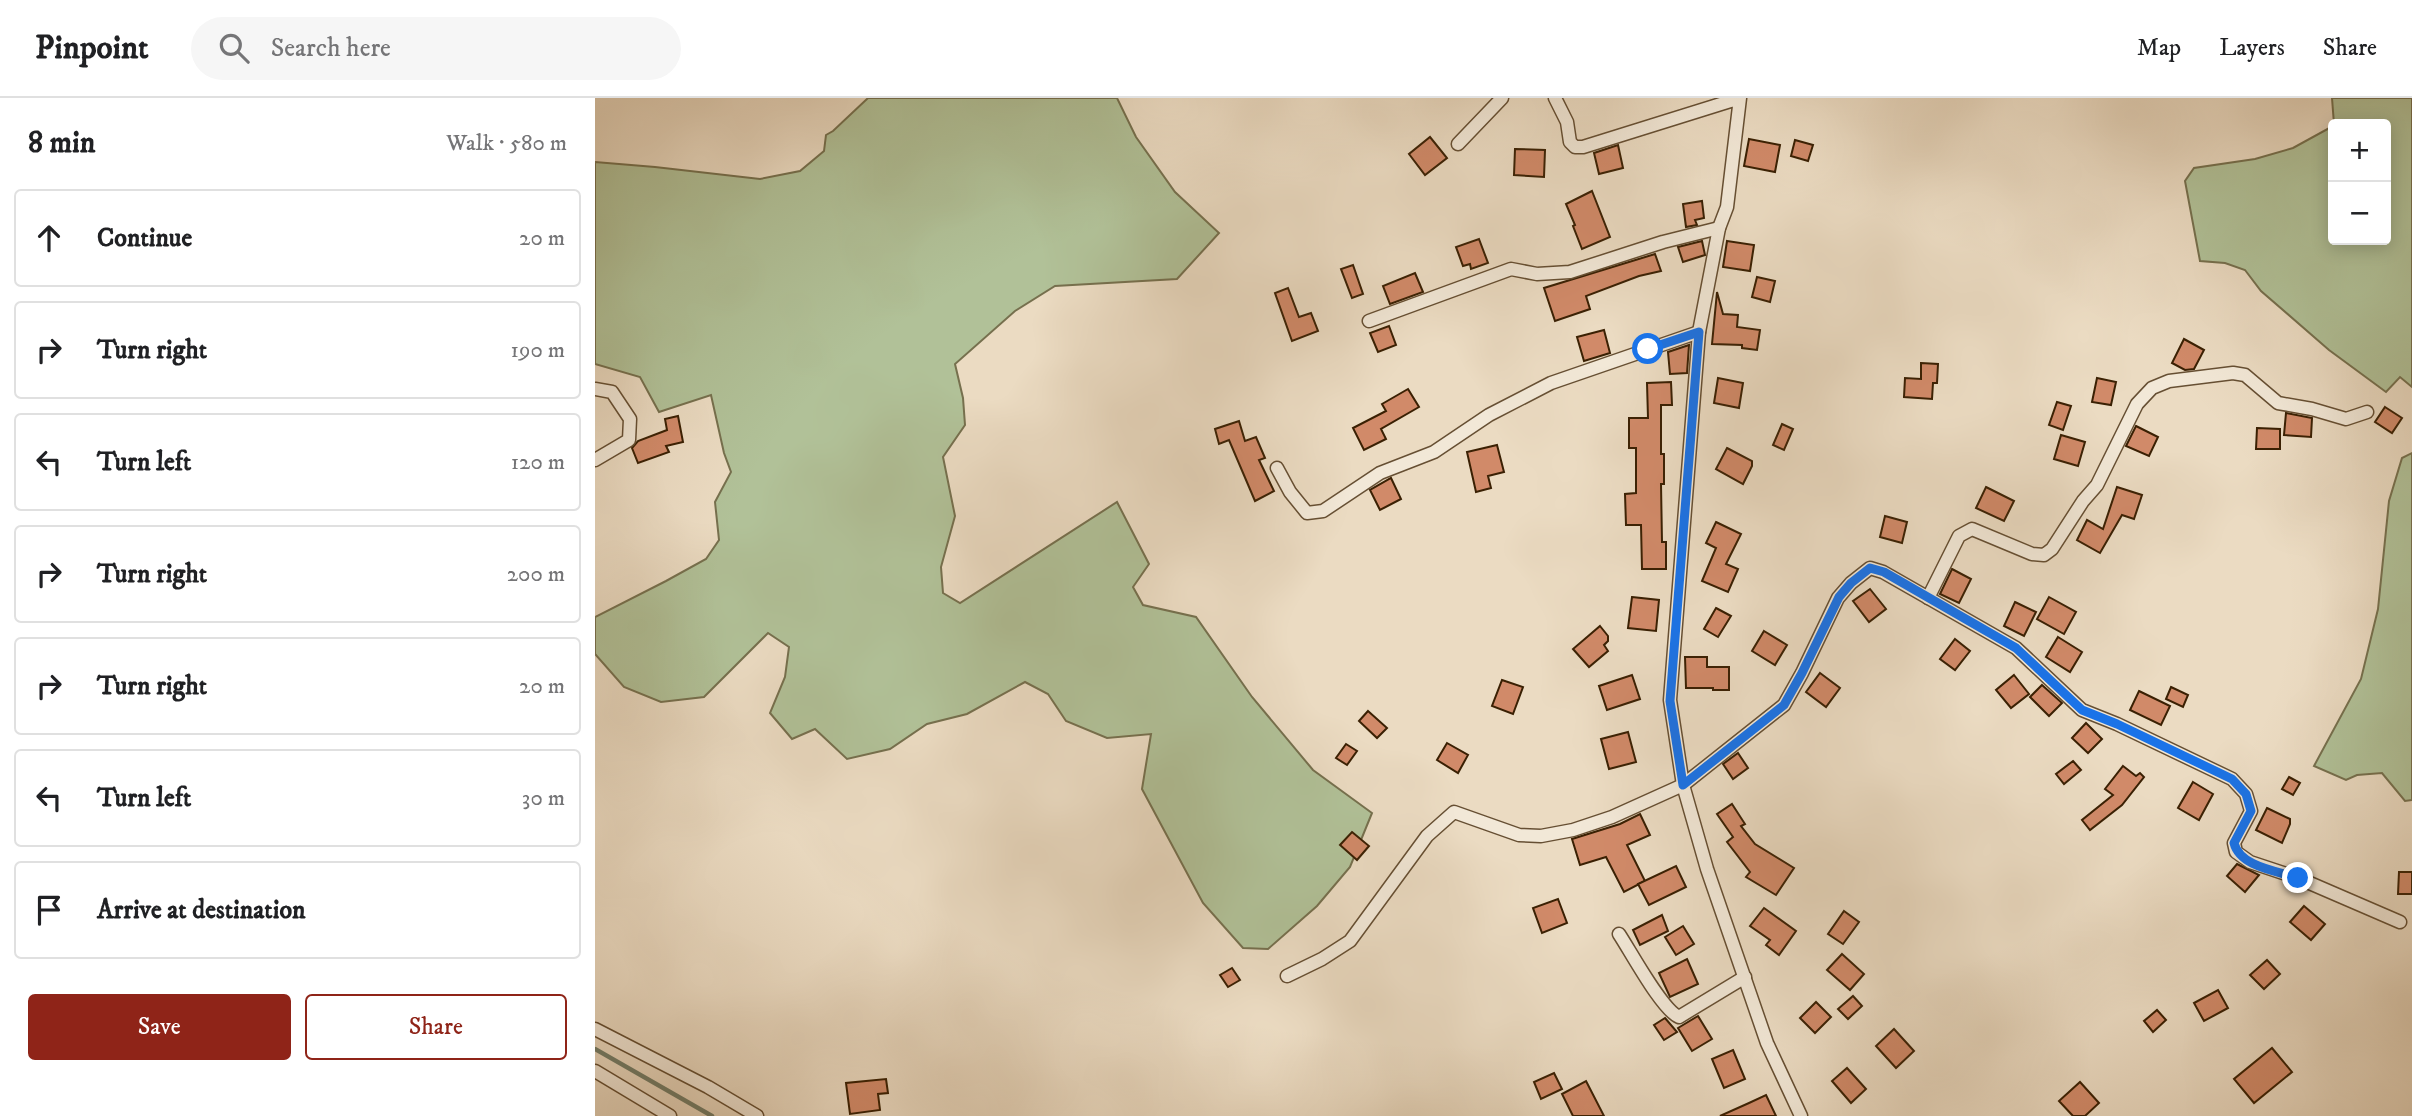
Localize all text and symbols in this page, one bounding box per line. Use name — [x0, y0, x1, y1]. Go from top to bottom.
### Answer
search box — [191, 17, 681, 80]
text: Pinpoint — [35, 28, 149, 69]
icon: search — [215, 29, 253, 67]
text: Search here — [271, 32, 391, 65]
text: Map — [2137, 33, 2181, 63]
text: Layers — [2219, 33, 2285, 63]
text: Share — [2323, 33, 2377, 63]
map controls — [2328, 119, 2391, 245]
button: + — [2328, 119, 2391, 182]
text: 8 min — [28, 125, 95, 162]
text: Walk · 580 m — [446, 129, 567, 158]
button: − — [2328, 182, 2391, 245]
icon: ahead — [30, 219, 68, 257]
text: Continue — [97, 222, 192, 255]
text: 20 m — [519, 224, 565, 253]
icon: right — [30, 331, 68, 369]
route start — [1632, 333, 1663, 364]
text: Turn right — [97, 334, 207, 367]
text: 190 m — [511, 336, 565, 365]
icon: left — [30, 443, 68, 481]
text: Turn left — [97, 446, 191, 479]
text: 120 m — [511, 448, 565, 477]
icon: right — [30, 555, 68, 593]
text: Turn right — [97, 558, 207, 591]
text: 200 m — [507, 560, 565, 589]
icon: right — [30, 667, 68, 705]
text: Turn right — [97, 670, 207, 703]
text: 20 m — [519, 672, 565, 701]
icon: left — [30, 779, 68, 817]
text: Turn left — [97, 782, 191, 815]
text: 30 m — [522, 784, 565, 813]
route end — [2282, 862, 2313, 893]
icon: arrive — [30, 891, 68, 929]
text: Arrive at destination — [97, 894, 306, 927]
button: Save — [28, 994, 291, 1060]
button: Share — [305, 994, 567, 1060]

